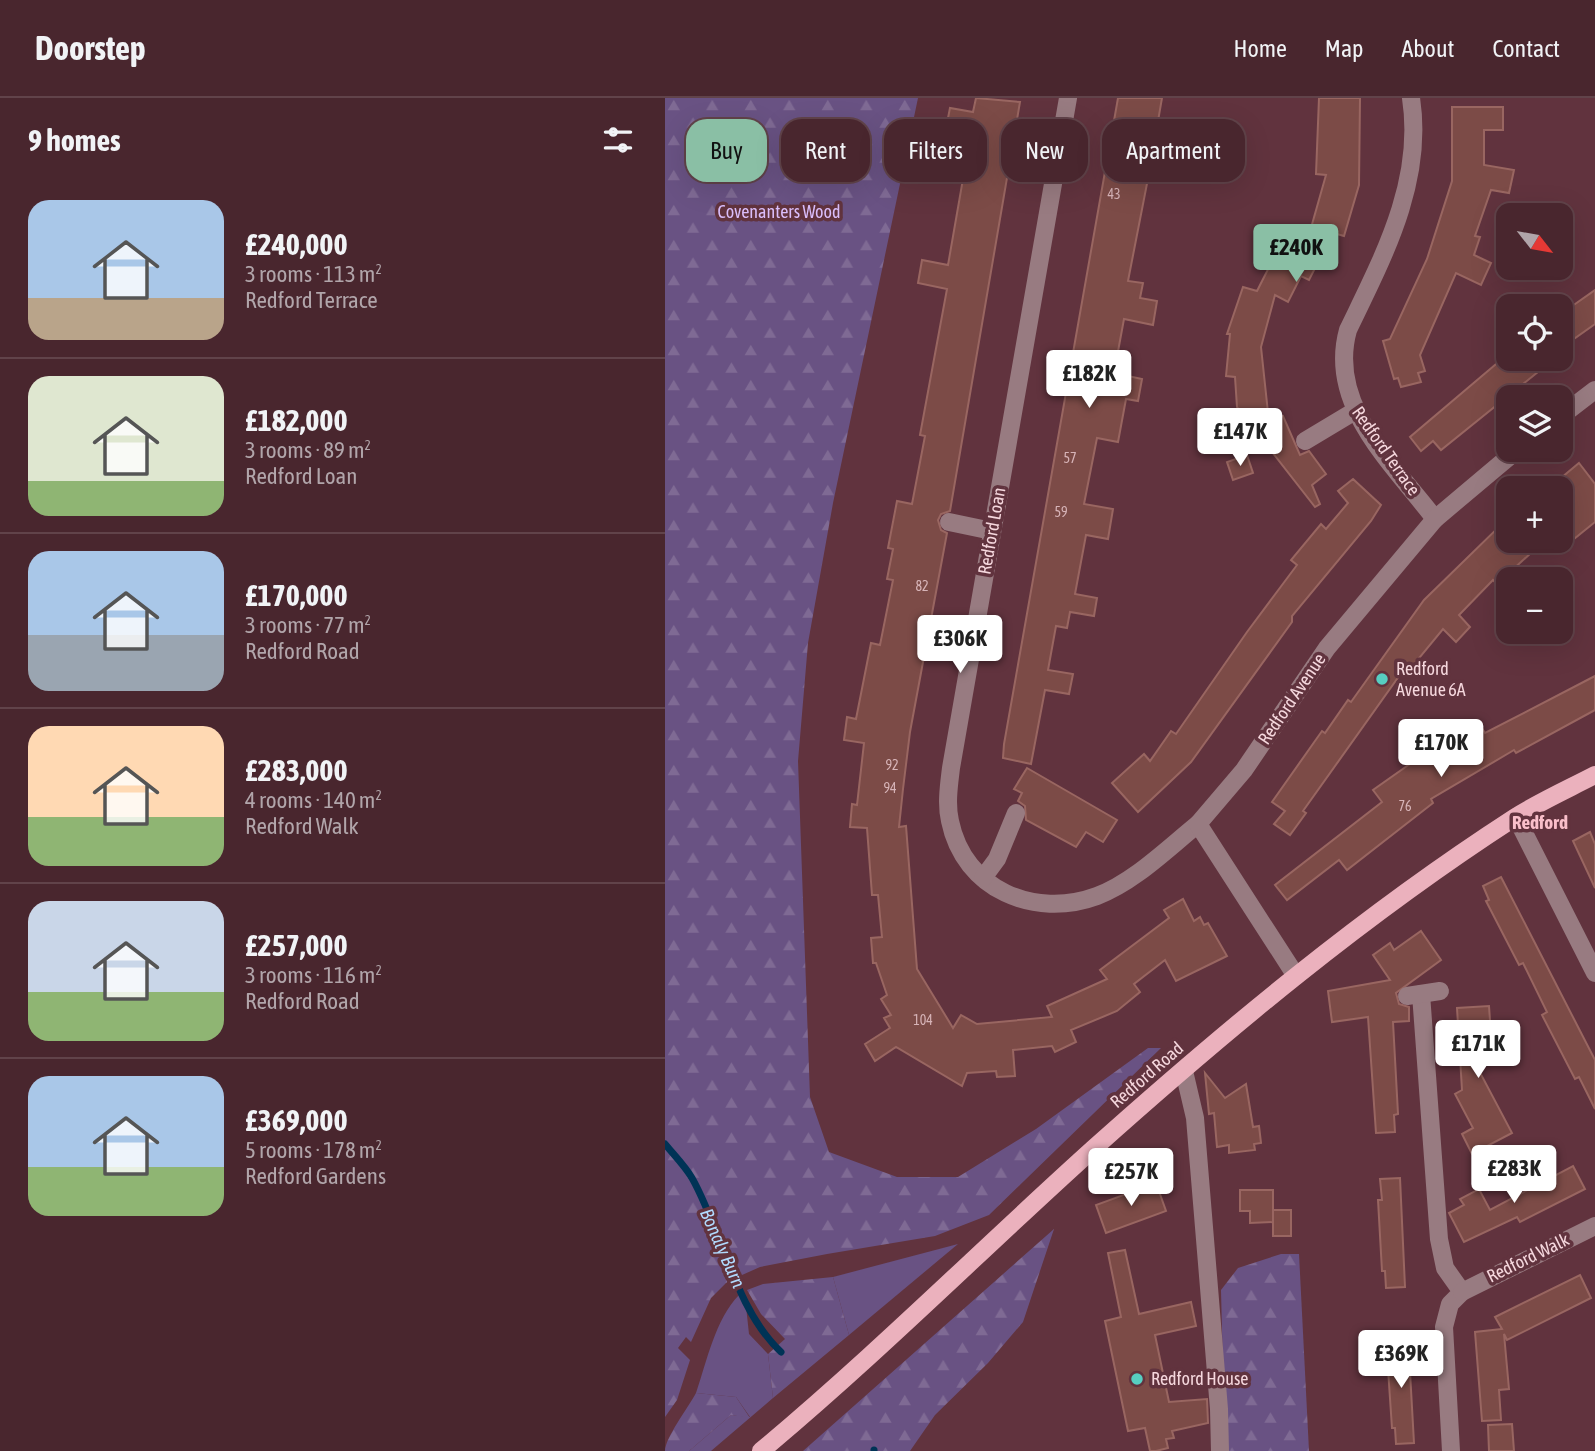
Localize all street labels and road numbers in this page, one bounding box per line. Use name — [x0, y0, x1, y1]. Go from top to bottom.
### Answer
street label: Redford Terrace — [1348, 402, 1425, 499]
street label: Redford Loan — [974, 486, 1009, 576]
street label: Redford Avenue — [1253, 649, 1330, 748]
street label: Redford Road — [1106, 1037, 1187, 1112]
street label: Redford Walk — [1483, 1229, 1572, 1286]

